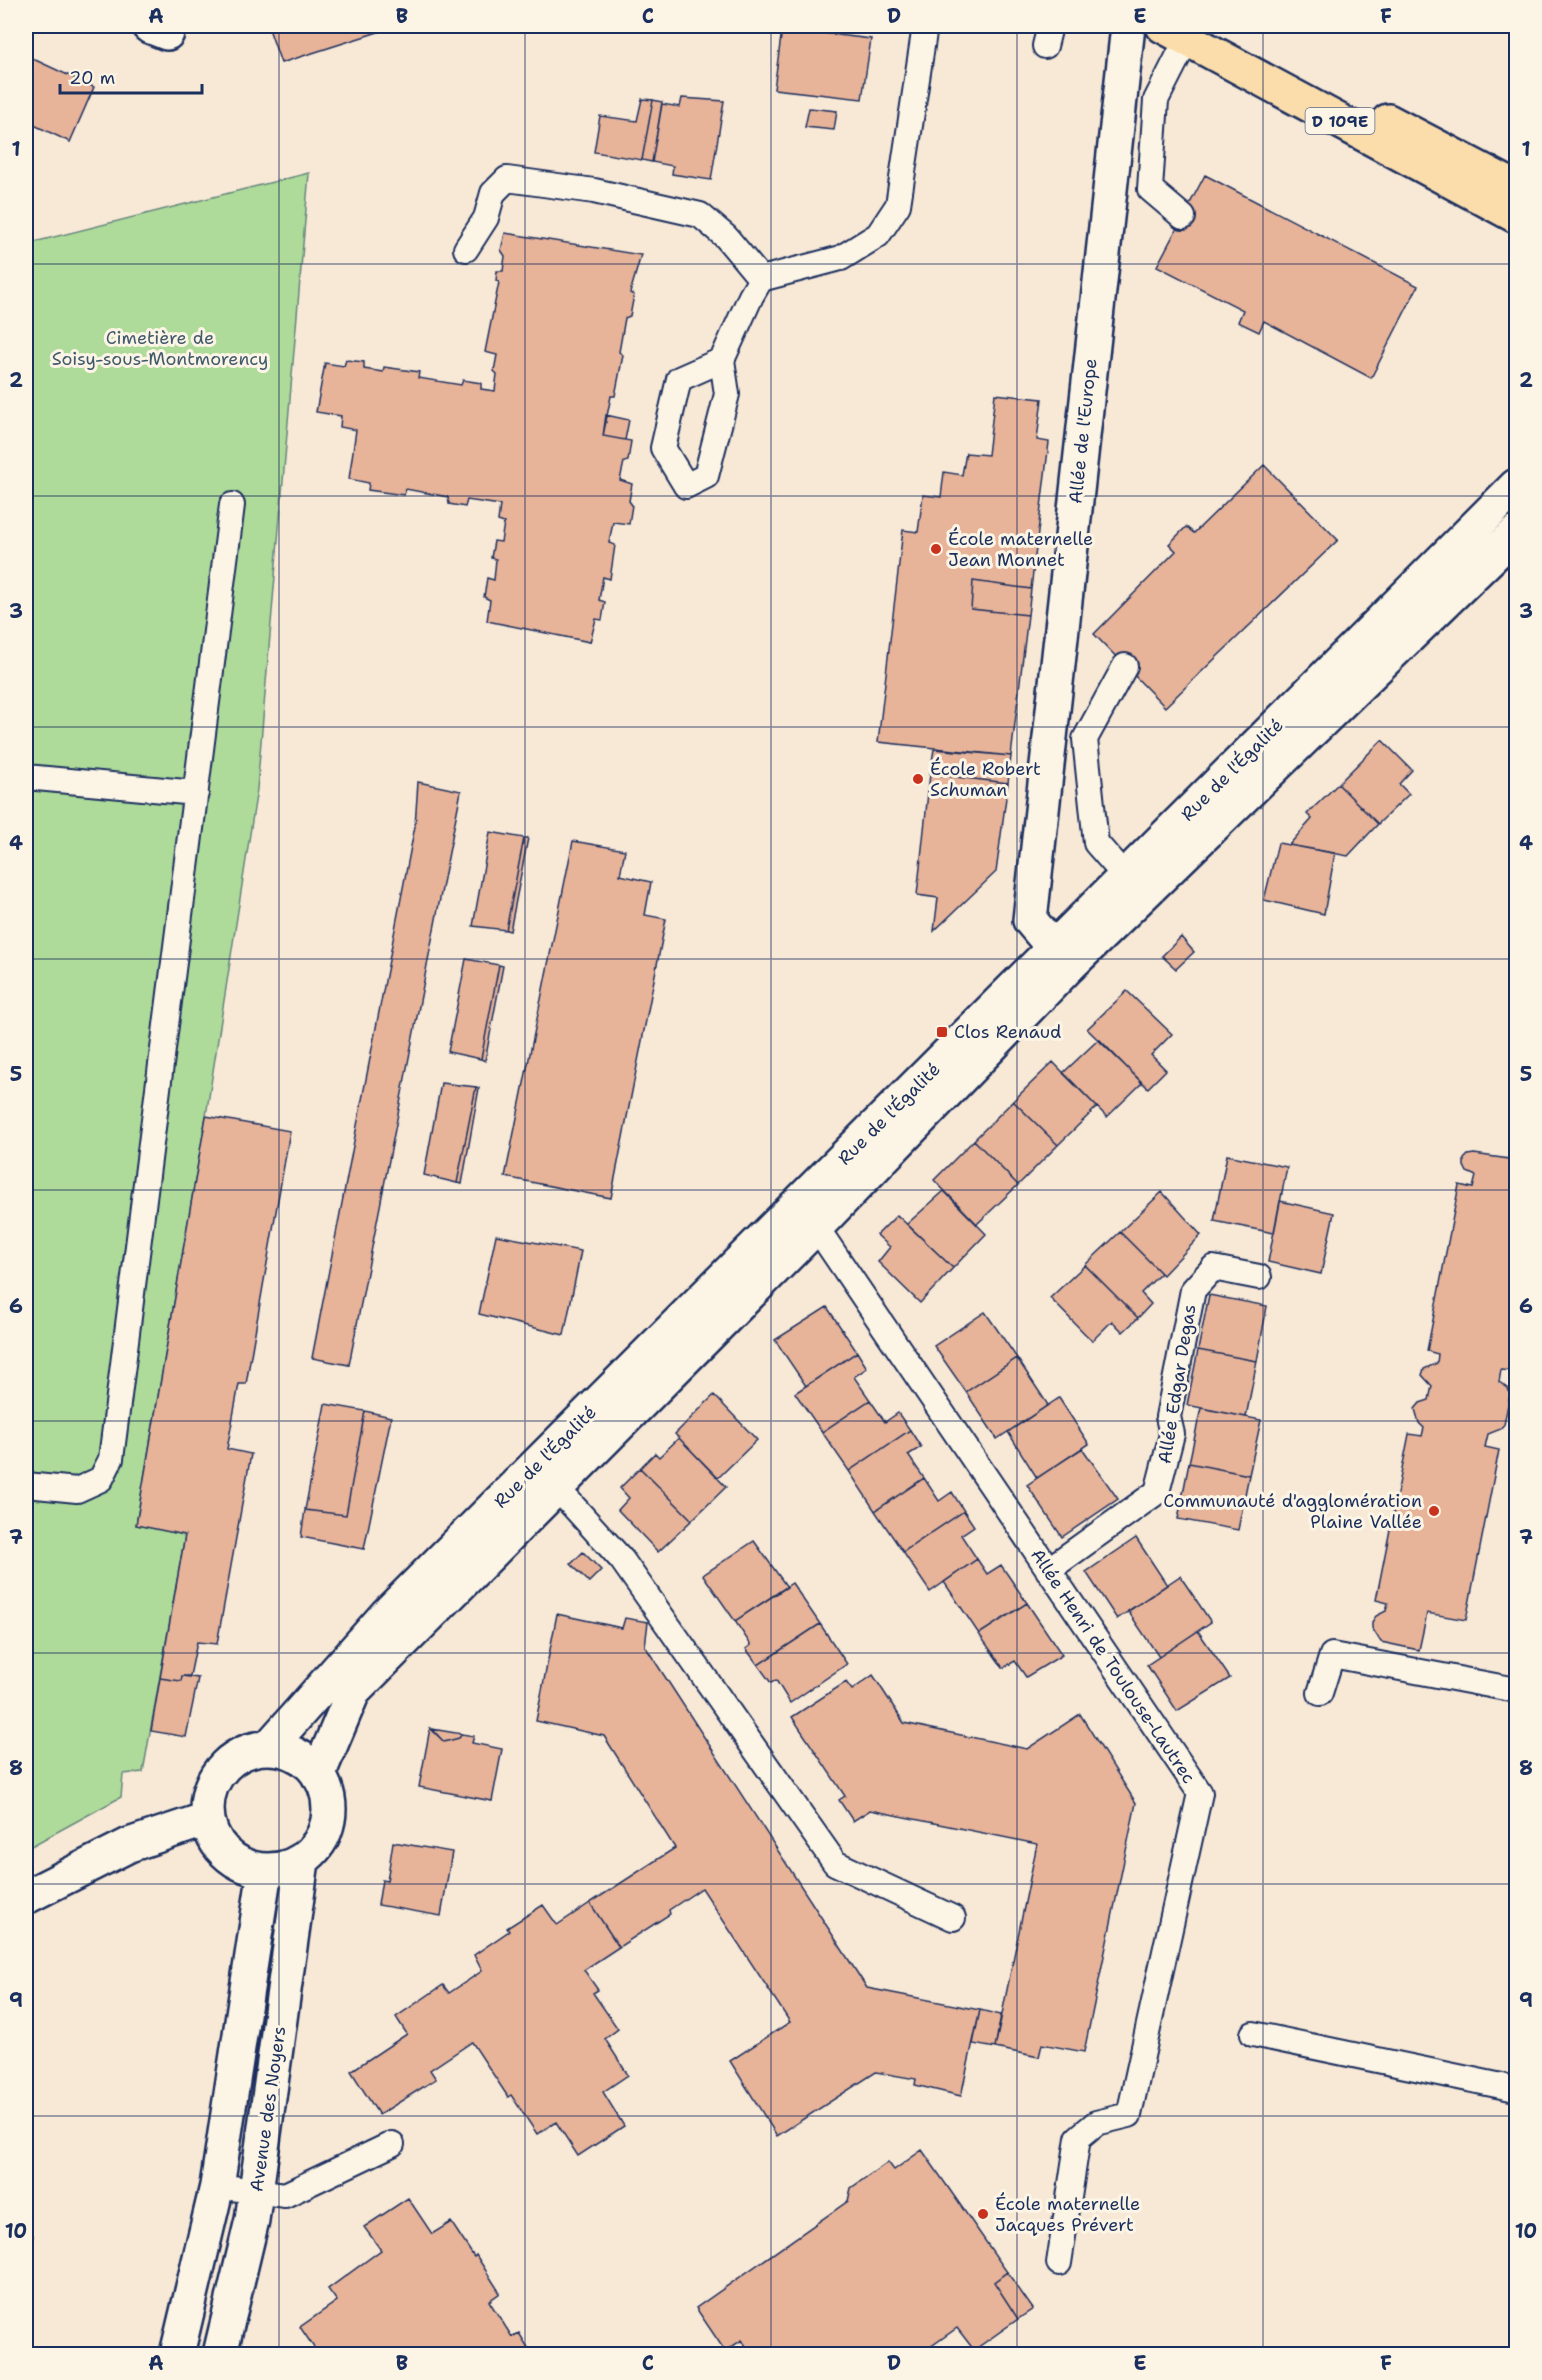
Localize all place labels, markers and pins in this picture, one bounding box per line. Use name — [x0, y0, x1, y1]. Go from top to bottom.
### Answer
place label: École maternelle Jean Monnet — [948, 527, 1093, 572]
marker: École maternelle Jean Monnet — [929, 542, 943, 556]
place label: École Robert Schuman — [930, 757, 1041, 802]
marker: École Robert Schuman — [911, 772, 925, 786]
place label: Clos Renaud — [954, 1020, 1062, 1044]
marker: Clos Renaud — [935, 1025, 949, 1039]
place label: Communauté d'agglomération Plaine Vallée — [1163, 1489, 1422, 1534]
marker: Communauté d'agglomération Plaine Vallée — [1427, 1504, 1441, 1518]
place label: École maternelle Jacques Prévert — [995, 2192, 1140, 2237]
marker: École maternelle Jacques Prévert — [976, 2207, 990, 2221]

